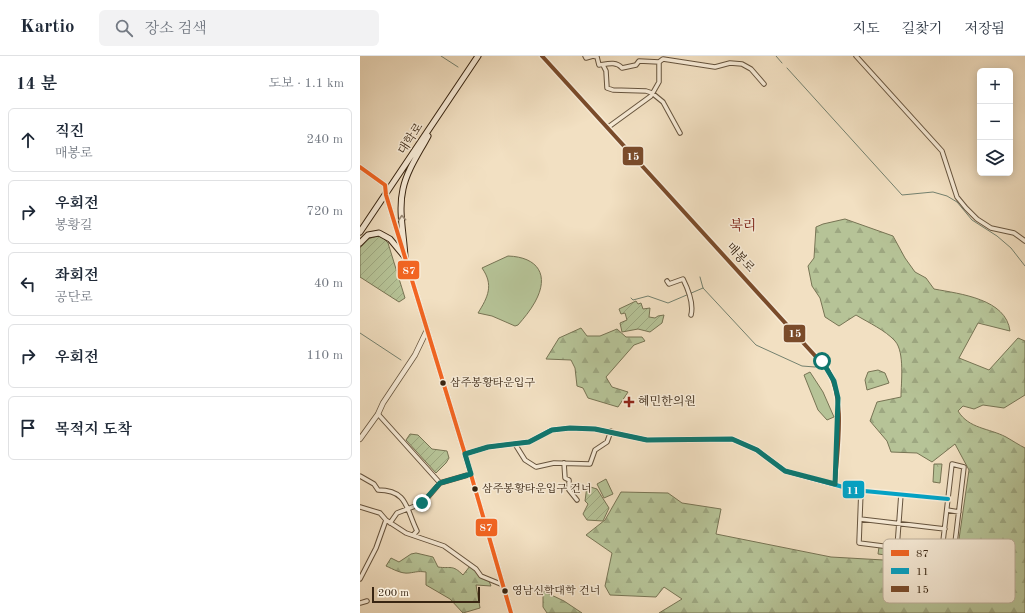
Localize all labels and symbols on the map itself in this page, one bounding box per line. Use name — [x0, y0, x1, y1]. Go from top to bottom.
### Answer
street label: 대학로 — [396, 120, 426, 157]
line badge: 15 — [622, 146, 644, 166]
text: 15 — [627, 152, 639, 163]
one-way arrow — [397, 215, 406, 221]
district label: 북리 — [729, 217, 757, 233]
street label: 매봉로 — [724, 240, 758, 275]
line badge: 87 — [397, 260, 420, 280]
text: 87 — [403, 266, 415, 277]
line badge: 15 — [783, 324, 806, 343]
text: 15 — [789, 329, 801, 340]
route start — [813, 352, 831, 370]
place label: 삼주봉황타운입구 — [450, 376, 535, 389]
marker: 삼주봉황타운입구 — [438, 378, 448, 388]
place label: 혜민한의원 — [638, 395, 696, 408]
marker: 혜민한의원 — [623, 396, 635, 408]
line badge: 11 — [842, 480, 865, 499]
place label: 삼주봉황타운입구 건너 — [482, 482, 591, 495]
marker: 삼주봉황타운입구 건너 — [470, 484, 480, 494]
text: 11 — [847, 486, 859, 497]
route end — [413, 494, 431, 512]
line badge: 87 — [475, 518, 498, 537]
text: 87 — [480, 523, 492, 534]
legend — [883, 539, 1015, 603]
text: 87 — [916, 549, 929, 560]
text: 11 — [916, 567, 929, 578]
scale bar — [372, 585, 480, 604]
place label: 영남신학대학 건너 — [512, 585, 600, 597]
text: 15 — [916, 585, 929, 596]
marker: 영남신학대학 건너 — [500, 586, 510, 596]

